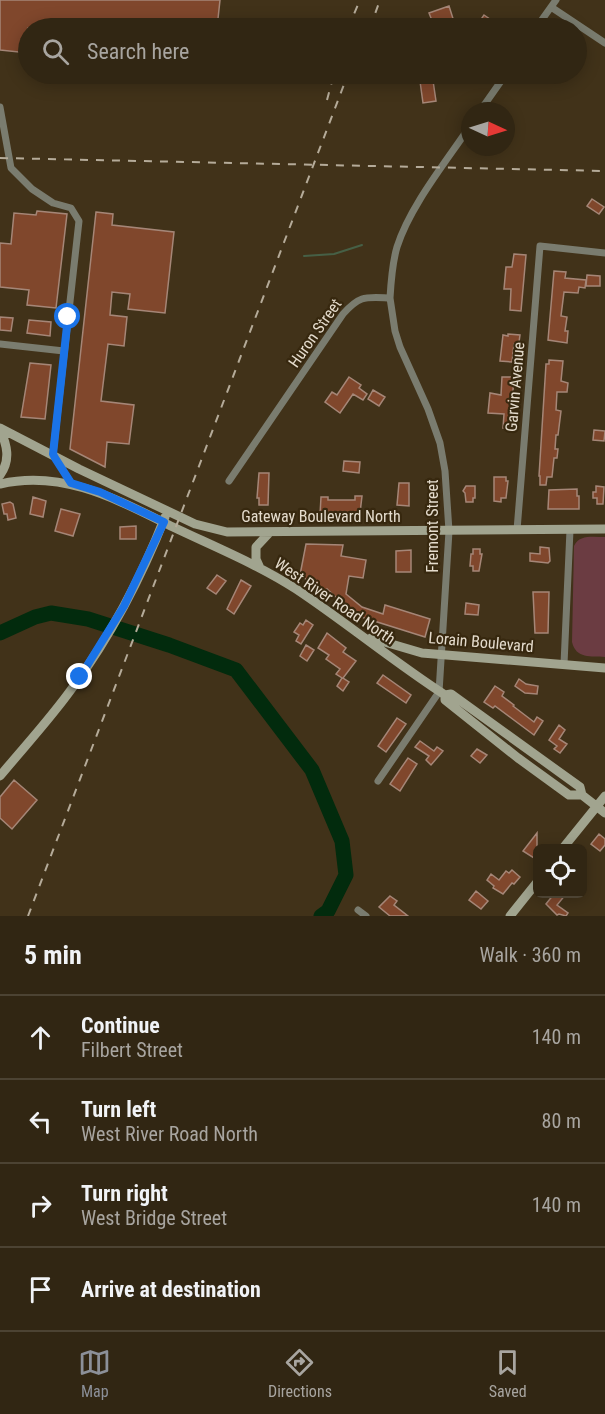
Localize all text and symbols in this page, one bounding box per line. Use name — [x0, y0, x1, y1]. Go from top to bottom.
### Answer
search box — [18, 18, 587, 84]
icon: search — [39, 35, 72, 68]
text: Search here — [87, 39, 189, 64]
north arrow — [461, 102, 515, 156]
street label: Huron Street — [284, 295, 346, 371]
route start — [54, 303, 80, 329]
street label: Garvin Avenue — [502, 341, 528, 433]
street label: Fremont Street — [423, 479, 442, 573]
street label: Gateway Boulevard North — [241, 507, 401, 526]
street label: West River Road North — [271, 554, 399, 648]
street label: Lorain Boulevard — [428, 628, 534, 656]
route end — [66, 663, 92, 689]
map controls — [533, 844, 587, 898]
button: locate — [533, 844, 587, 898]
text: 5 min — [24, 940, 82, 970]
text: Walk · 360 m — [480, 943, 581, 967]
text: Continue — [81, 1013, 160, 1038]
icon: ahead — [24, 1021, 57, 1054]
text: 140 m — [532, 1025, 581, 1049]
text: Filbert Street — [81, 1038, 183, 1062]
text: Turn left — [81, 1097, 156, 1122]
icon: left — [24, 1105, 57, 1138]
text: 80 m — [542, 1109, 581, 1133]
text: West River Road North — [81, 1122, 258, 1146]
text: Turn right — [81, 1181, 168, 1206]
icon: right — [24, 1189, 57, 1222]
text: 140 m — [532, 1193, 581, 1217]
text: West Bridge Street — [81, 1206, 227, 1230]
icon: arrive — [24, 1273, 57, 1306]
text: Arrive at destination — [81, 1277, 261, 1302]
tab: Map — [78, 1346, 111, 1401]
tab: Directions — [268, 1346, 332, 1401]
tab: Saved — [489, 1346, 527, 1401]

